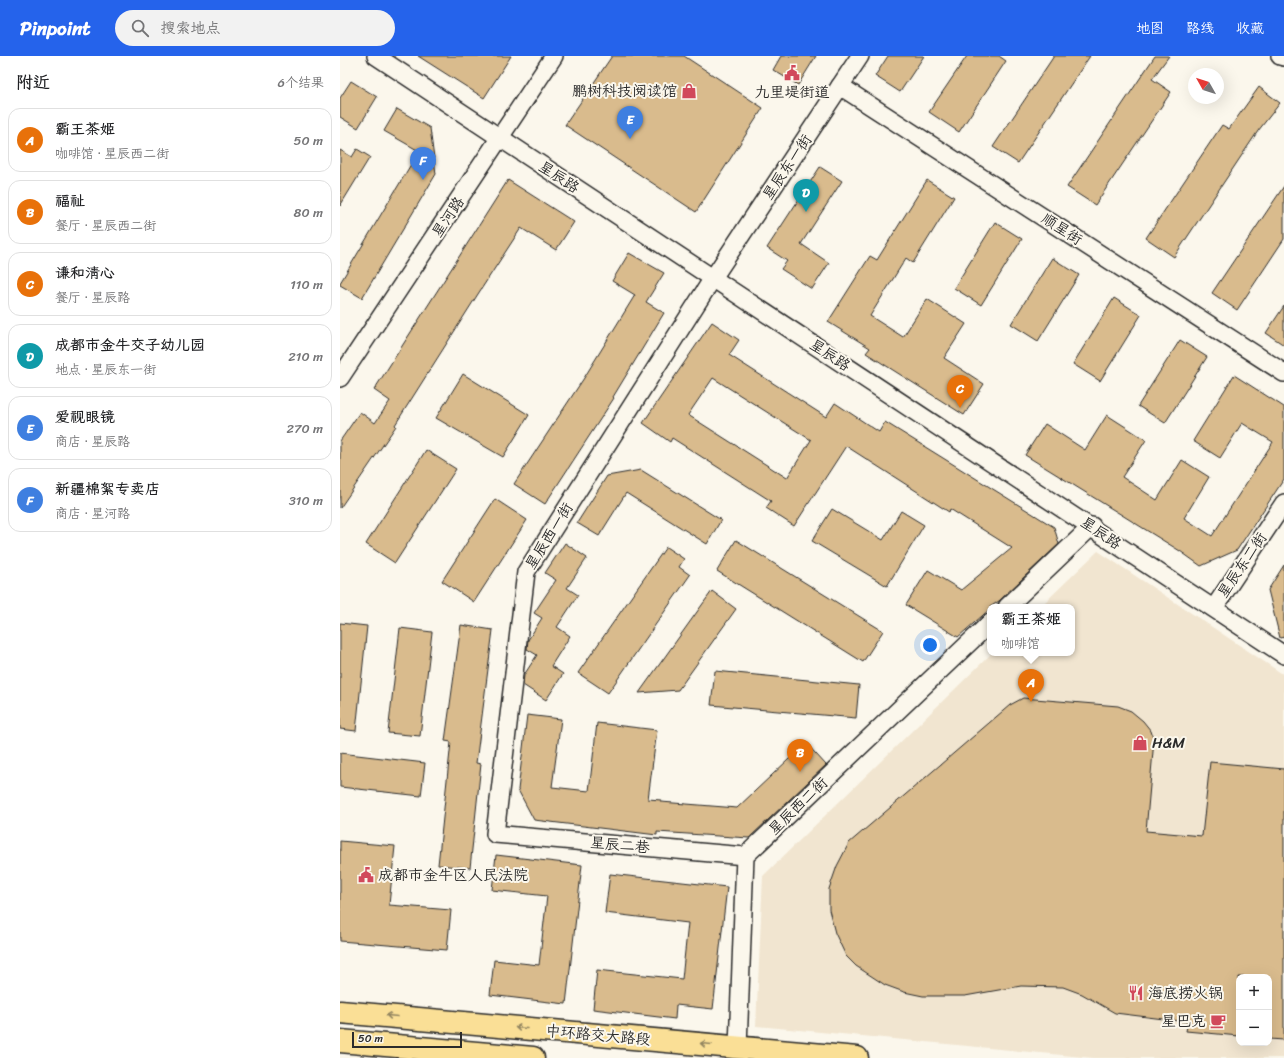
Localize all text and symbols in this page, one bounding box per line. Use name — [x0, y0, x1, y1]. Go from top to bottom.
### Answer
search box — [115, 10, 395, 46]
text: Pinpoint — [20, 12, 91, 45]
text: 搜索地点 — [161, 15, 221, 41]
text: 地图 — [1136, 16, 1164, 41]
text: 路线 — [1186, 16, 1214, 41]
text: 收藏 — [1236, 16, 1264, 41]
icon: search — [129, 17, 151, 39]
public building icon: 九里堤街道 — [783, 64, 801, 82]
text: 附近 — [16, 67, 50, 97]
north arrow — [1188, 68, 1224, 104]
text: 6个结果 — [278, 71, 324, 94]
place label: 鹏树科技阅读馆 — [572, 78, 677, 104]
place label: 九里堤街道 — [754, 79, 830, 105]
shop icon: 鹏树科技阅读馆 — [680, 82, 698, 100]
pin: E — [617, 106, 643, 139]
text: 霸王茶姬 — [55, 116, 115, 142]
text: A — [26, 129, 34, 152]
text: 50 m — [293, 129, 323, 152]
street label: 星辰东一街 — [755, 129, 819, 205]
text: 咖啡馆 · 星辰西二街 — [55, 142, 169, 165]
pin: F — [410, 147, 436, 180]
street label: 星辰路 — [533, 154, 585, 200]
pin: D — [793, 179, 819, 212]
text: 福祉 — [55, 188, 85, 214]
street label: 星河路 — [425, 191, 471, 243]
text: B — [26, 201, 34, 224]
text: 80 m — [294, 201, 323, 224]
street label: 顺星街 — [1036, 206, 1088, 252]
text: 餐厅 · 星辰西二街 — [55, 214, 156, 237]
text: 谦和清心 — [55, 260, 115, 286]
text: C — [26, 273, 34, 296]
text: 110 m — [290, 273, 323, 296]
text: 餐厅 · 星辰路 — [55, 286, 130, 309]
text: 成都市金牛交子幼儿园 — [55, 332, 205, 358]
street label: 星辰路 — [804, 332, 856, 378]
text: D — [26, 345, 34, 368]
text: 210 m — [288, 345, 323, 368]
text: 地点 · 星辰东一街 — [55, 358, 156, 381]
pin: C — [947, 375, 973, 408]
text: 爱视眼镜 — [55, 404, 115, 430]
text: E — [26, 417, 34, 440]
text: 270 m — [286, 417, 323, 440]
text: 商店 · 星辰路 — [55, 430, 130, 453]
text: 新疆棉絮专卖店 — [55, 476, 160, 502]
text: F — [26, 489, 34, 512]
text: 310 m — [289, 489, 323, 512]
street label: 星辰西一街 — [518, 497, 580, 575]
text: 商店 · 星河路 — [55, 502, 130, 525]
street label: 星辰路 — [1075, 510, 1127, 556]
street label: 星辰东二街 — [1210, 527, 1274, 603]
popup — [987, 604, 1075, 656]
text: 霸王茶姬 — [1001, 606, 1061, 632]
text: 咖啡馆 — [1001, 632, 1040, 655]
your location — [920, 635, 940, 655]
pin: A — [1018, 669, 1044, 702]
place label: H&M — [1152, 730, 1185, 756]
shop icon: H&M — [1131, 734, 1149, 752]
pin: B — [787, 739, 813, 772]
street label: 星辰西二街 — [762, 771, 834, 841]
street label: 星辰二巷 — [589, 829, 651, 861]
place label: 成都市金牛区人民法院 — [378, 862, 528, 888]
public building icon: 成都市金牛区人民法院 — [357, 866, 375, 884]
map controls — [1236, 974, 1272, 1046]
button: + — [1236, 974, 1272, 1010]
place label: 海底捞火锅 — [1148, 980, 1223, 1006]
restaurant icon: 海底捞火锅 — [1127, 984, 1145, 1002]
place label: 星巴克 — [1161, 1008, 1206, 1034]
button: − — [1236, 1010, 1272, 1046]
cafe icon: 星巴克 — [1209, 1012, 1227, 1030]
one-way arrow — [386, 1013, 399, 1020]
street label: 中环路交大路段 — [545, 1017, 651, 1053]
one-way arrow — [515, 1024, 528, 1031]
text: 50 m — [358, 1029, 383, 1048]
scale bar — [352, 1030, 462, 1049]
one-way arrow — [700, 1041, 713, 1048]

